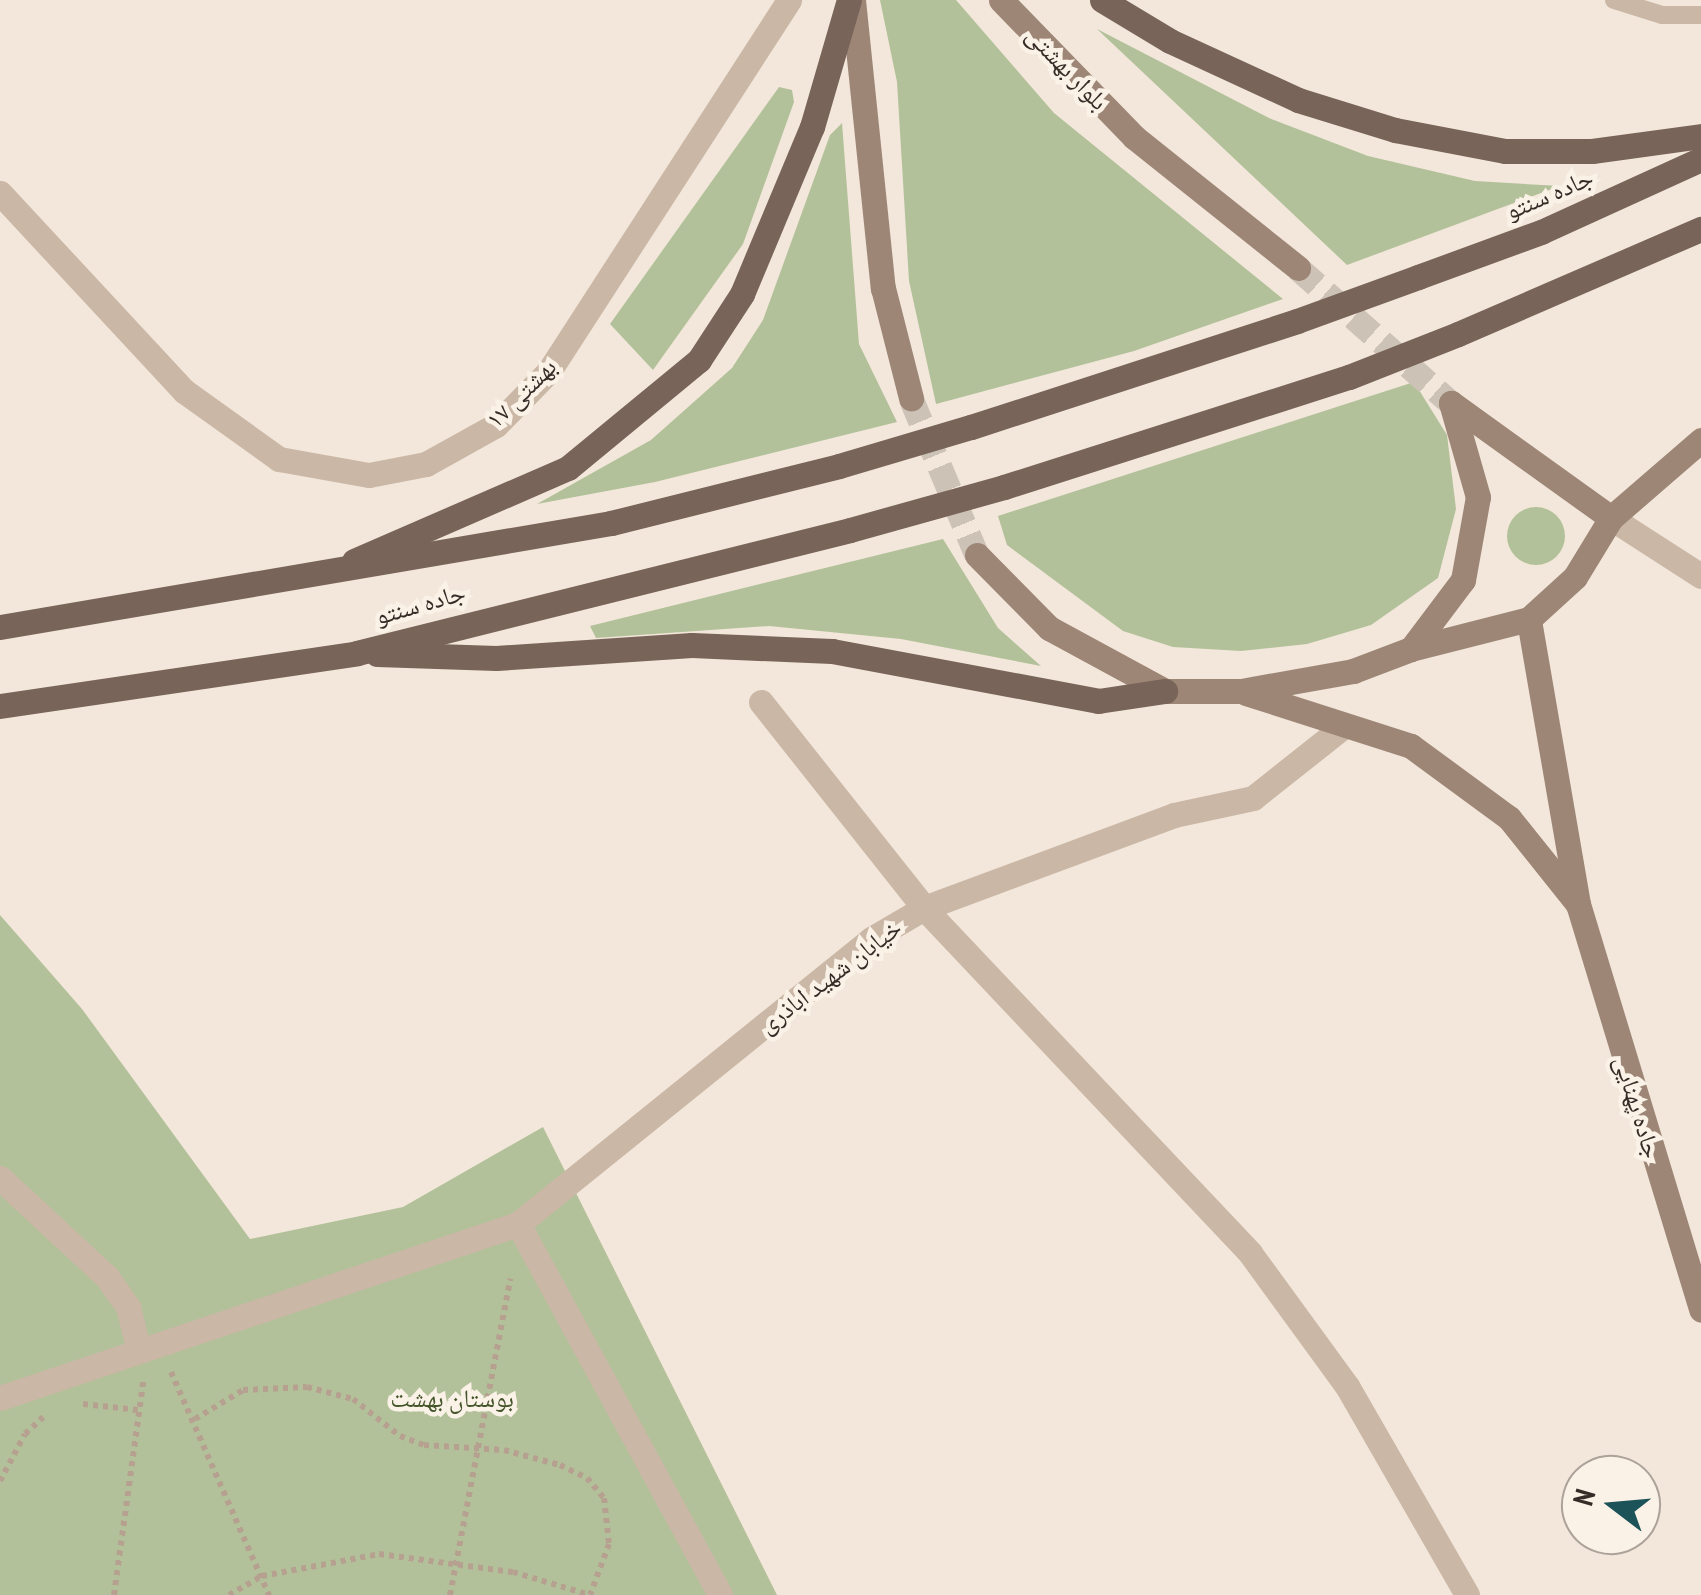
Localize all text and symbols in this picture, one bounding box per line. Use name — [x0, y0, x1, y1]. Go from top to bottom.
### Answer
street label: بلوار بهشتی — [1020, 20, 1114, 116]
street label: جاده سنتو — [1501, 162, 1597, 226]
street label: بهشتی ۱۷ — [480, 352, 562, 434]
street label: جاده سنتو — [371, 577, 469, 631]
street label: خیابان شهید اباذری — [753, 913, 907, 1039]
street label: جاده پهنایی — [1608, 1052, 1668, 1162]
park label: بوستان بهشت — [390, 1383, 514, 1413]
north arrow — [1561, 1455, 1661, 1555]
text: N — [1564, 1485, 1603, 1510]

